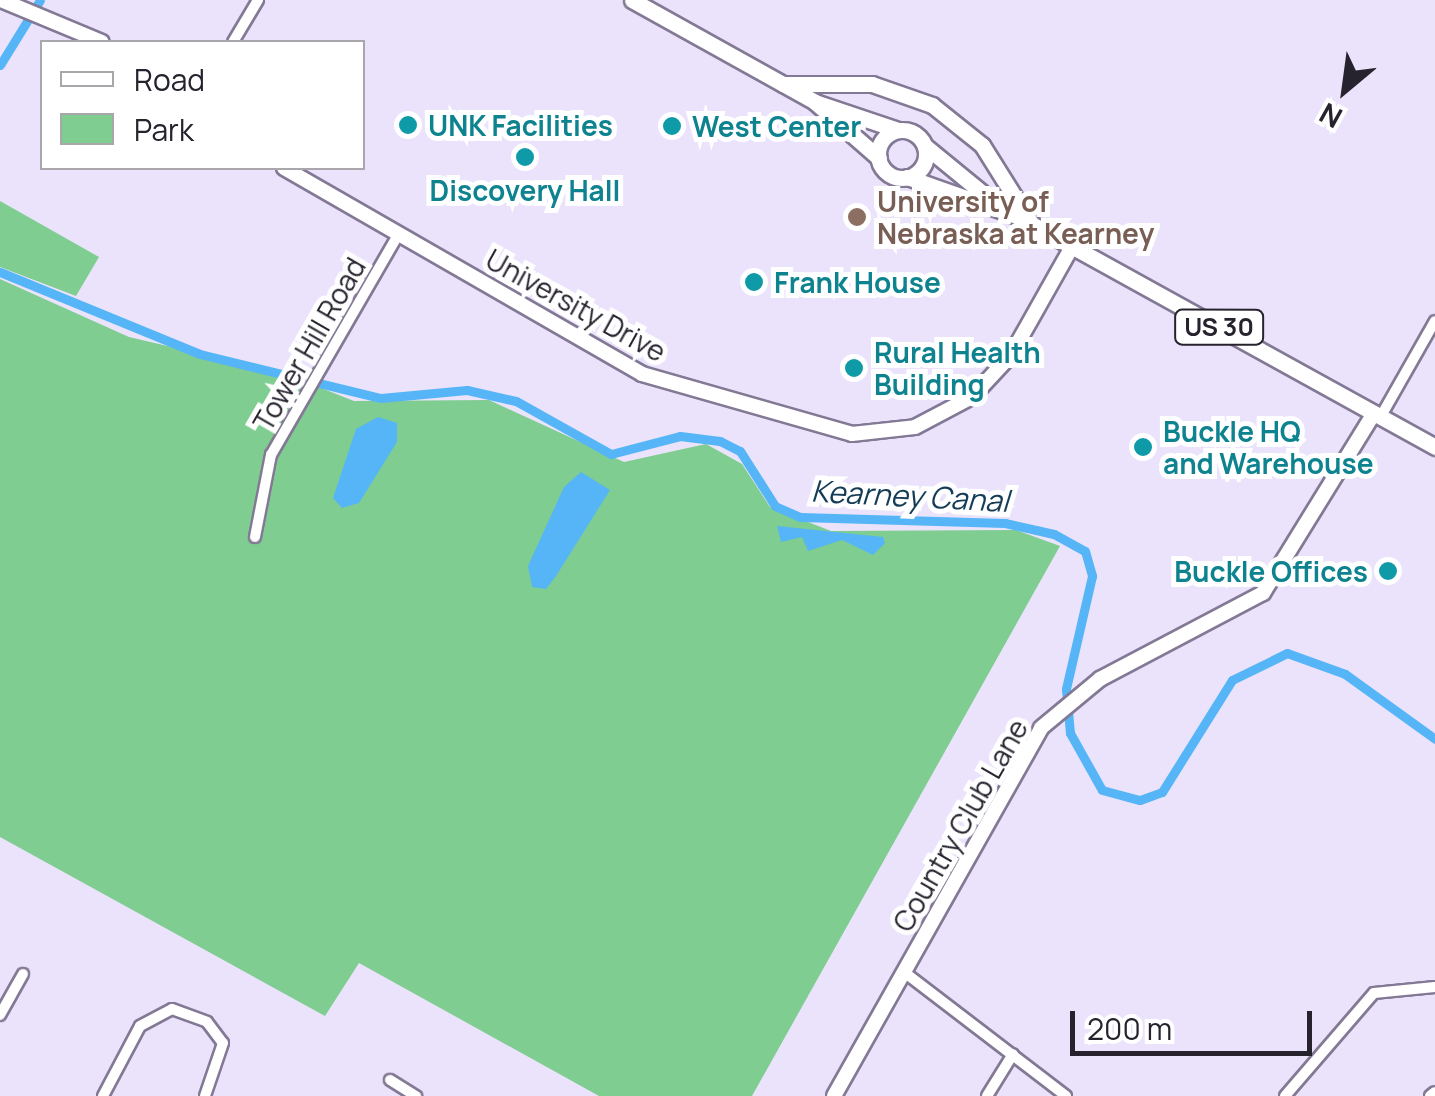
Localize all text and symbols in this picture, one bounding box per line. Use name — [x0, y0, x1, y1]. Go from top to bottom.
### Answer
legend — [40, 40, 365, 170]
north arrow — [1295, 40, 1395, 140]
text: Road — [134, 59, 205, 100]
text: N — [1312, 95, 1348, 138]
place label: UNK Facilities — [428, 108, 613, 142]
text: Park — [134, 109, 194, 150]
place label: West Center — [692, 109, 861, 143]
marker: UNK Facilities — [397, 114, 419, 136]
marker: West Center — [661, 115, 683, 137]
marker: Discovery Hall — [514, 146, 536, 168]
place label: Discovery Hall — [430, 173, 620, 207]
place label: University of Nebraska at Kearney — [877, 184, 1154, 250]
marker: University of Nebraska at Kearney — [846, 206, 868, 228]
street label: University Drive — [480, 242, 672, 368]
street label: Tower Hill Road — [246, 252, 372, 436]
place label: Frank House — [774, 265, 941, 299]
marker: Frank House — [743, 271, 765, 293]
road number: US 30 — [1174, 307, 1264, 347]
place label: Rural Health Building — [874, 335, 1041, 401]
marker: Rural Health Building — [843, 357, 865, 379]
place label: Buckle HQ and Warehouse — [1163, 414, 1374, 480]
marker: Buckle HQ and Warehouse — [1132, 436, 1154, 458]
water label: Kearney Canal — [810, 473, 1010, 519]
place label: Buckle Offices — [1174, 554, 1368, 588]
marker: Buckle Offices — [1377, 560, 1399, 582]
street label: Country Club Lane — [886, 713, 1034, 937]
scale bar — [1075, 991, 1318, 1053]
text: 200 m — [1087, 1008, 1172, 1049]

